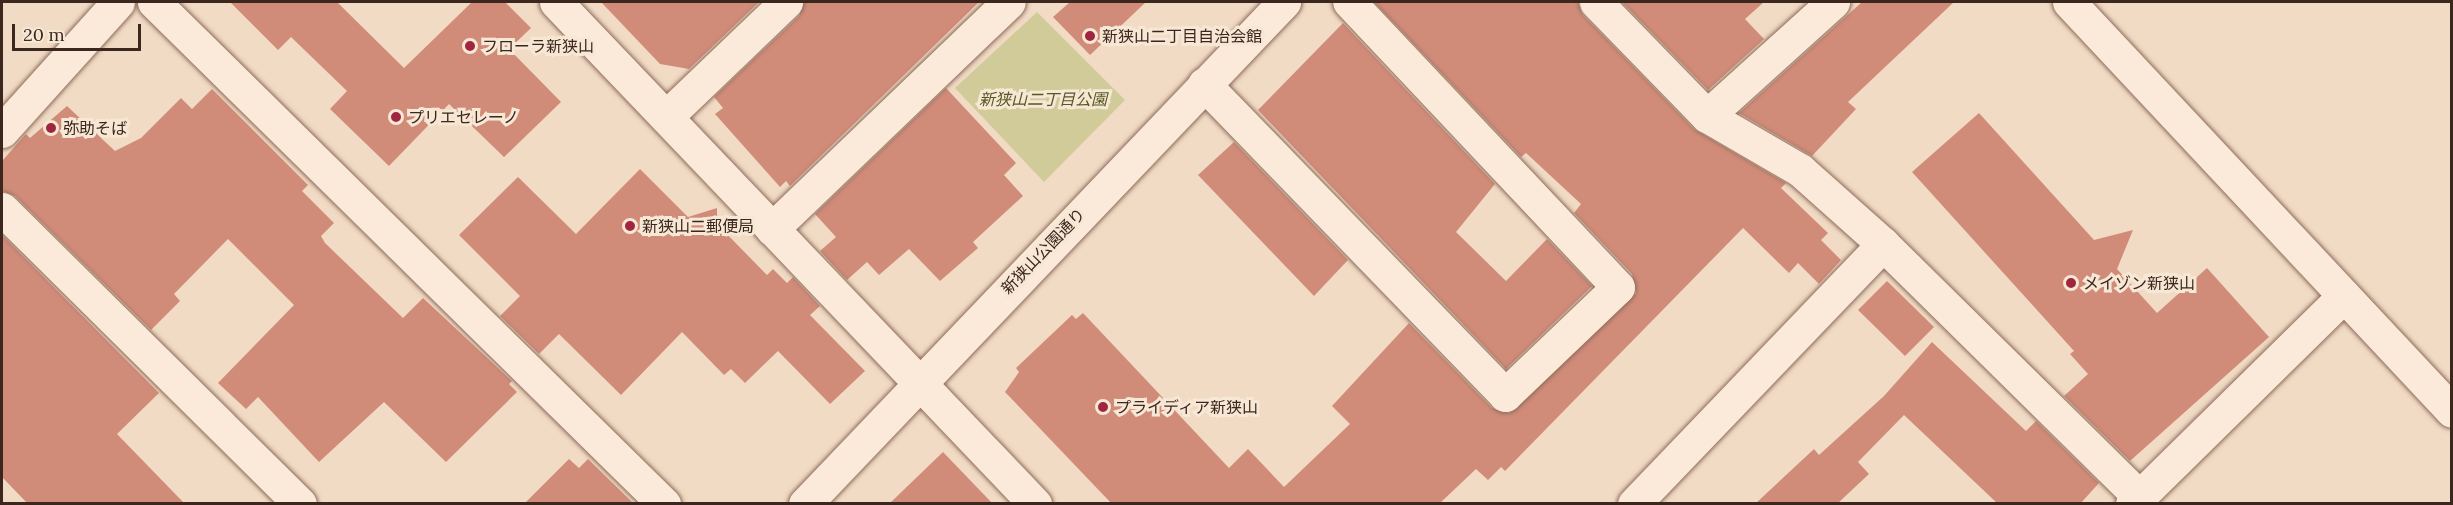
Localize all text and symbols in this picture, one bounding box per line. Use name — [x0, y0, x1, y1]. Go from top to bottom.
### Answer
scale bar — [15, 12, 144, 50]
text: 20 m — [23, 23, 65, 46]
place label: 新狭山二丁目自治会館 — [1102, 26, 1262, 46]
marker: 新狭山二丁目自治会館 — [1083, 29, 1097, 43]
place label: フローラ新狭山 — [482, 36, 594, 56]
marker: フローラ新狭山 — [463, 39, 477, 53]
park label: 新狭山二丁目公園 — [979, 89, 1107, 109]
place label: プリエセレーノ — [408, 107, 520, 127]
marker: プリエセレーノ — [389, 110, 403, 124]
place label: 弥助そば — [63, 118, 127, 138]
marker: 弥助そば — [44, 121, 58, 135]
street label: 新狭山公園通り — [997, 204, 1089, 298]
place label: 新狭山二郵便局 — [642, 216, 754, 236]
marker: 新狭山二郵便局 — [623, 219, 637, 233]
place label: メイゾン新狭山 — [2083, 273, 2195, 293]
marker: メイゾン新狭山 — [2064, 276, 2078, 290]
place label: プライディア新狭山 — [1115, 397, 1259, 417]
marker: プライディア新狭山 — [1096, 400, 1110, 414]

